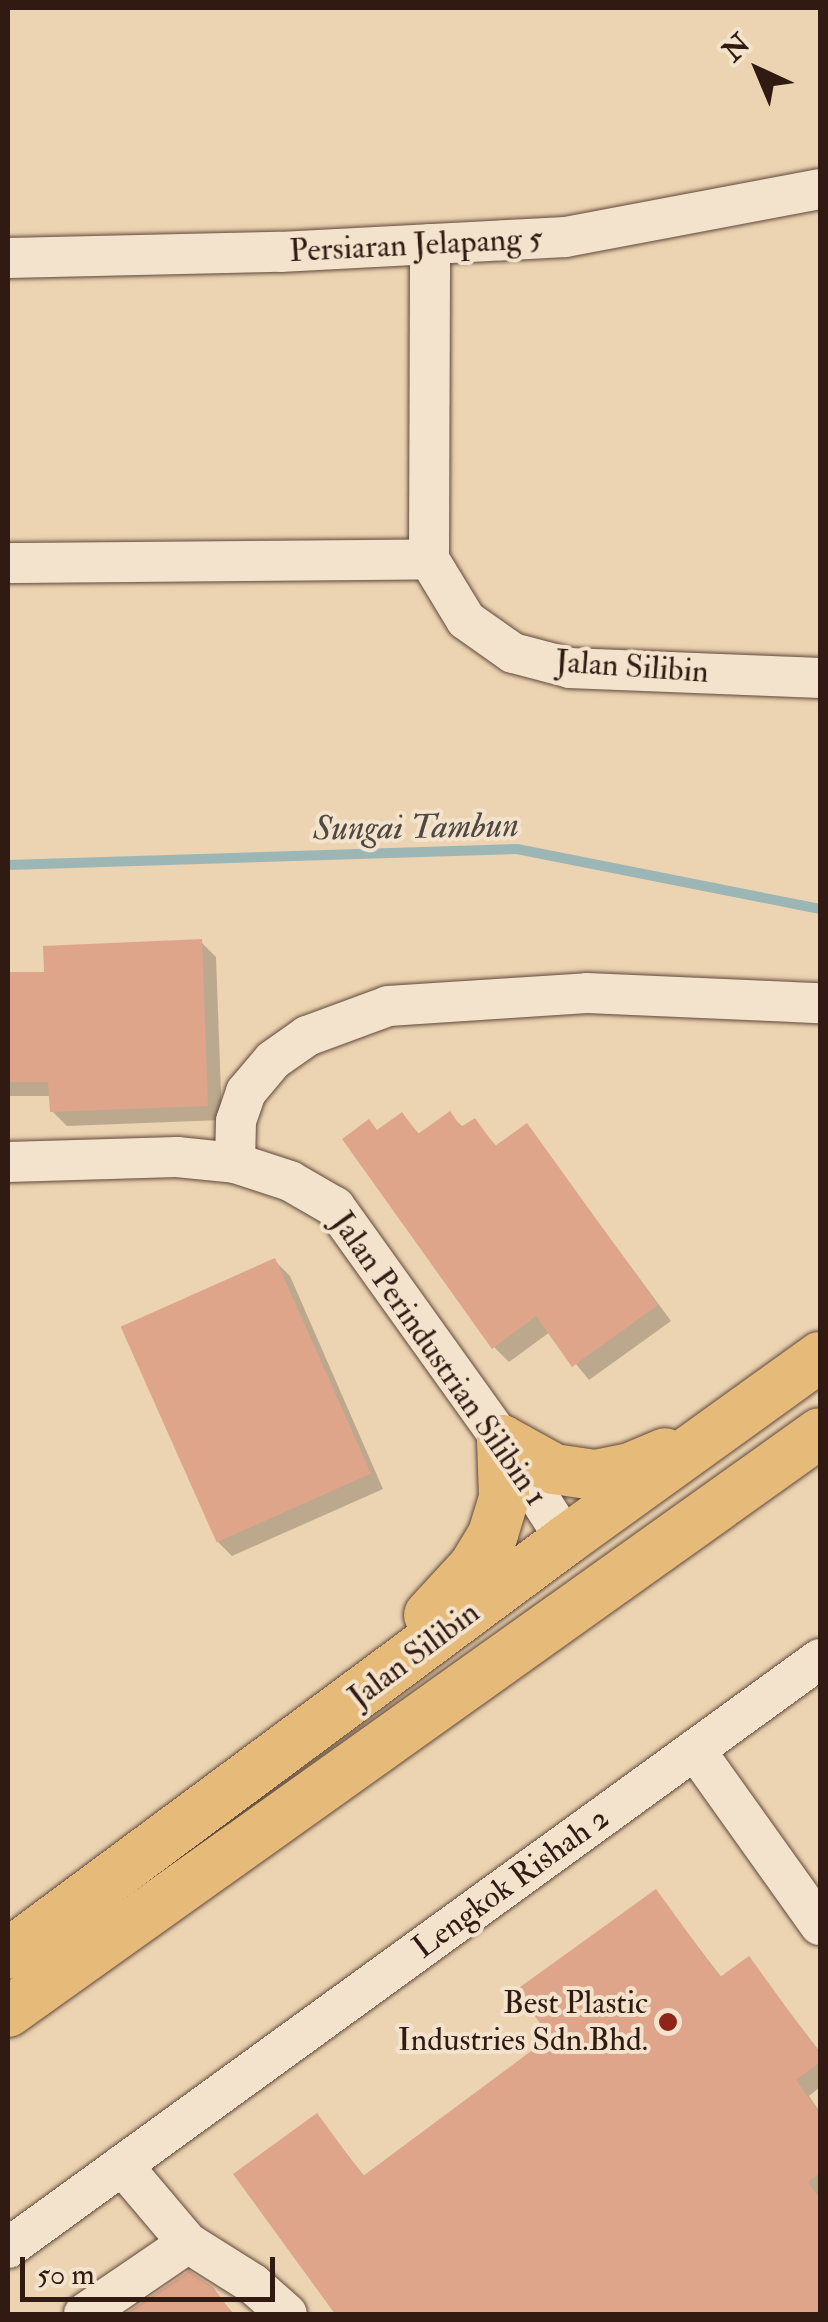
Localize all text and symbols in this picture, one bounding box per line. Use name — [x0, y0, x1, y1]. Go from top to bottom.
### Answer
north arrow — [708, 20, 808, 120]
text: N — [716, 27, 758, 69]
street label: Persiaran Jelapang 5 — [288, 219, 544, 271]
street label: Jalan Silibin — [554, 642, 710, 692]
water label: Sungai Tambun — [313, 804, 519, 850]
street label: Jalan Perindustrian Silibin 1 — [323, 1205, 555, 1513]
street label: Jalan Silibin — [341, 1594, 487, 1716]
street label: Lengkok Rishah 2 — [406, 1799, 616, 1967]
place label: Best Plastic Industries Sdn.Bhd. — [398, 1985, 648, 2060]
marker: Best Plastic Industries Sdn.Bhd. — [657, 2011, 679, 2033]
scale bar — [25, 2237, 280, 2299]
text: 50 m — [37, 2256, 95, 2293]

